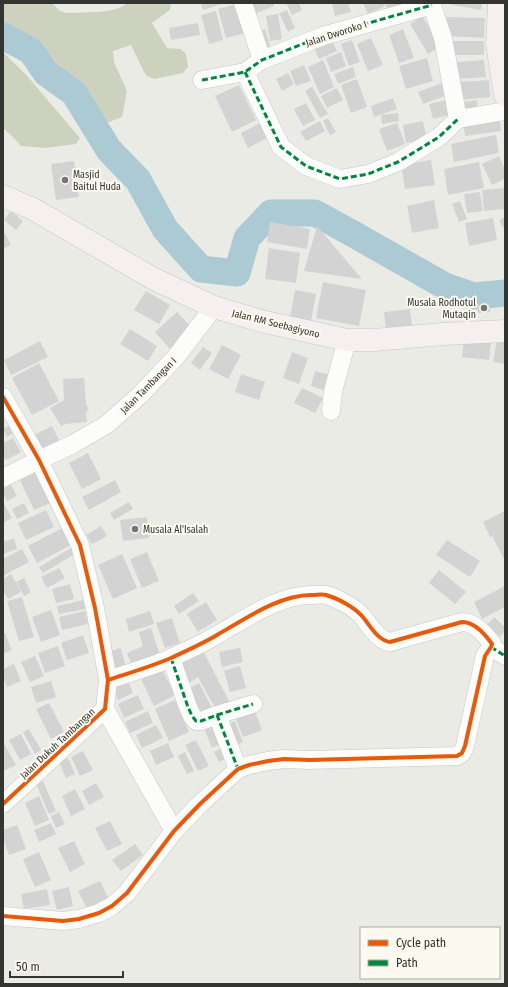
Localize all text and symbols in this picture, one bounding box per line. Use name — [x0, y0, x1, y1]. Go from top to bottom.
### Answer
street label: Jalan Dworoko I — [304, 18, 368, 49]
place label: Masjid Baitul Huda — [73, 169, 121, 193]
marker: Masjid Baitul Huda — [60, 175, 70, 185]
place label: Musala Rodhotul Mutaqin — [407, 297, 476, 321]
marker: Musala Rodhotul Mutaqin — [479, 303, 489, 313]
street label: Jalan RM Soebagiyono — [231, 307, 321, 341]
street label: Jalan Tambangan I — [118, 355, 179, 416]
marker: Musala Al'Isalah — [130, 524, 140, 534]
place label: Musala Al'Isalah — [143, 524, 208, 536]
street label: Jalan Dukuh Tambangan — [18, 706, 98, 782]
legend — [360, 927, 500, 979]
text: Cycle path — [396, 936, 446, 950]
scale bar — [10, 953, 123, 979]
text: Path — [396, 956, 418, 970]
text: 50 m — [16, 960, 40, 974]

